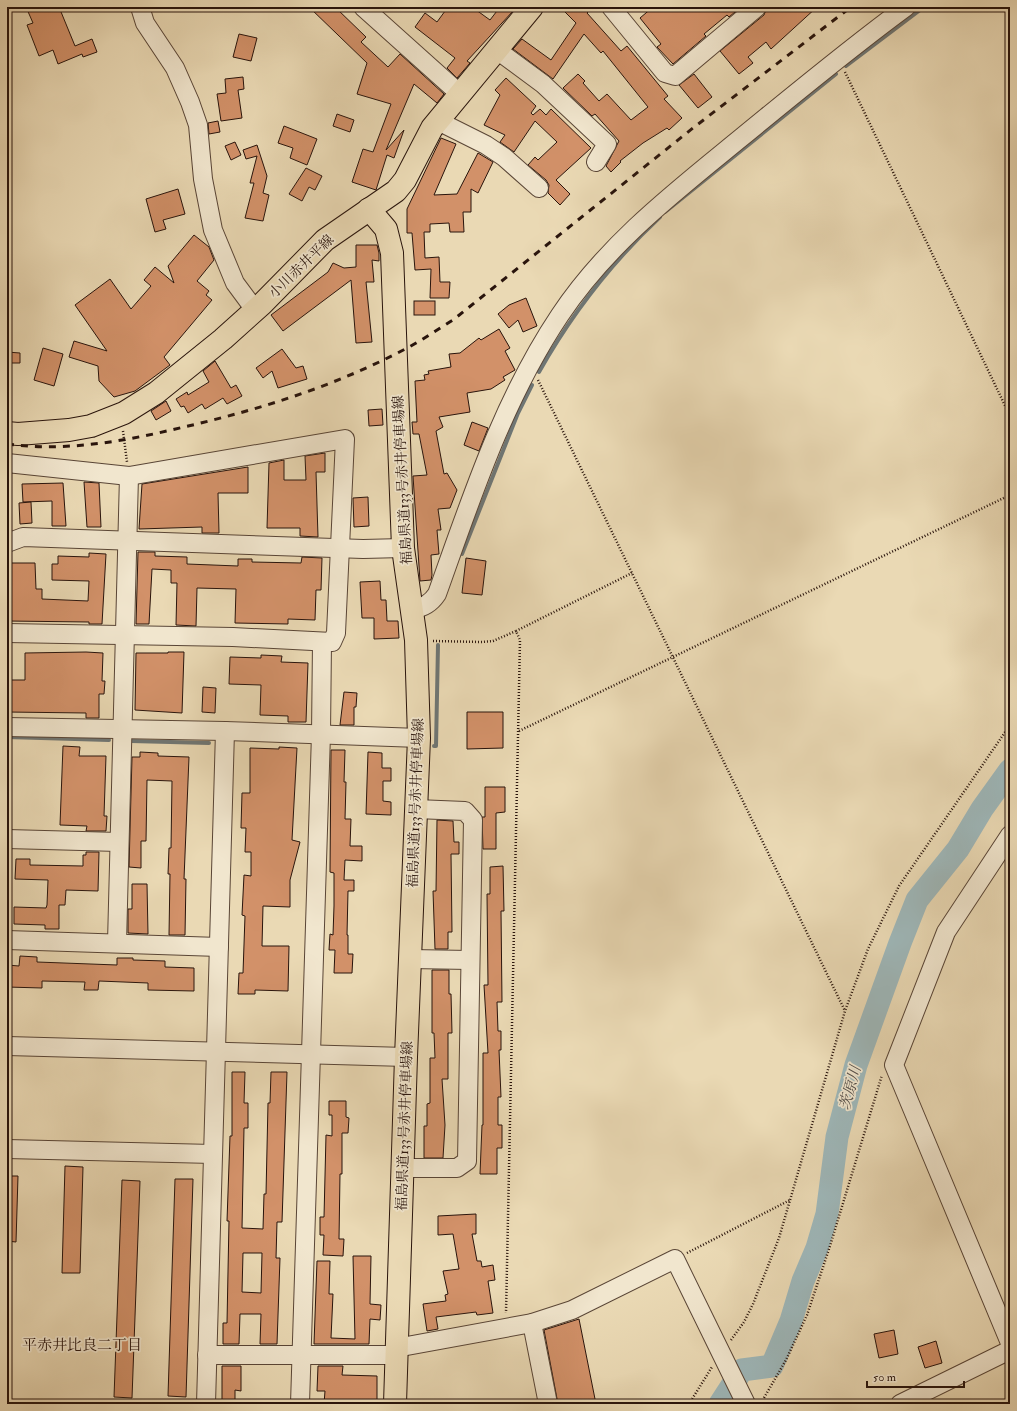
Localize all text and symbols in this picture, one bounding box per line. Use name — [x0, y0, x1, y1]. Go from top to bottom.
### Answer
street label: 小川赤井平線 — [265, 231, 337, 302]
street label: 福島県道133号赤井停車場線 — [390, 395, 415, 565]
street label: 福島県道133号赤井停車場線 — [404, 718, 427, 888]
street label: 福島県道133号赤井停車場線 — [393, 1041, 416, 1211]
water label: 茨原川 — [835, 1062, 866, 1112]
district label: 平赤井比良二丁目 — [22, 1336, 142, 1355]
scale bar — [867, 1363, 964, 1389]
text: 50 m — [873, 1370, 897, 1385]

